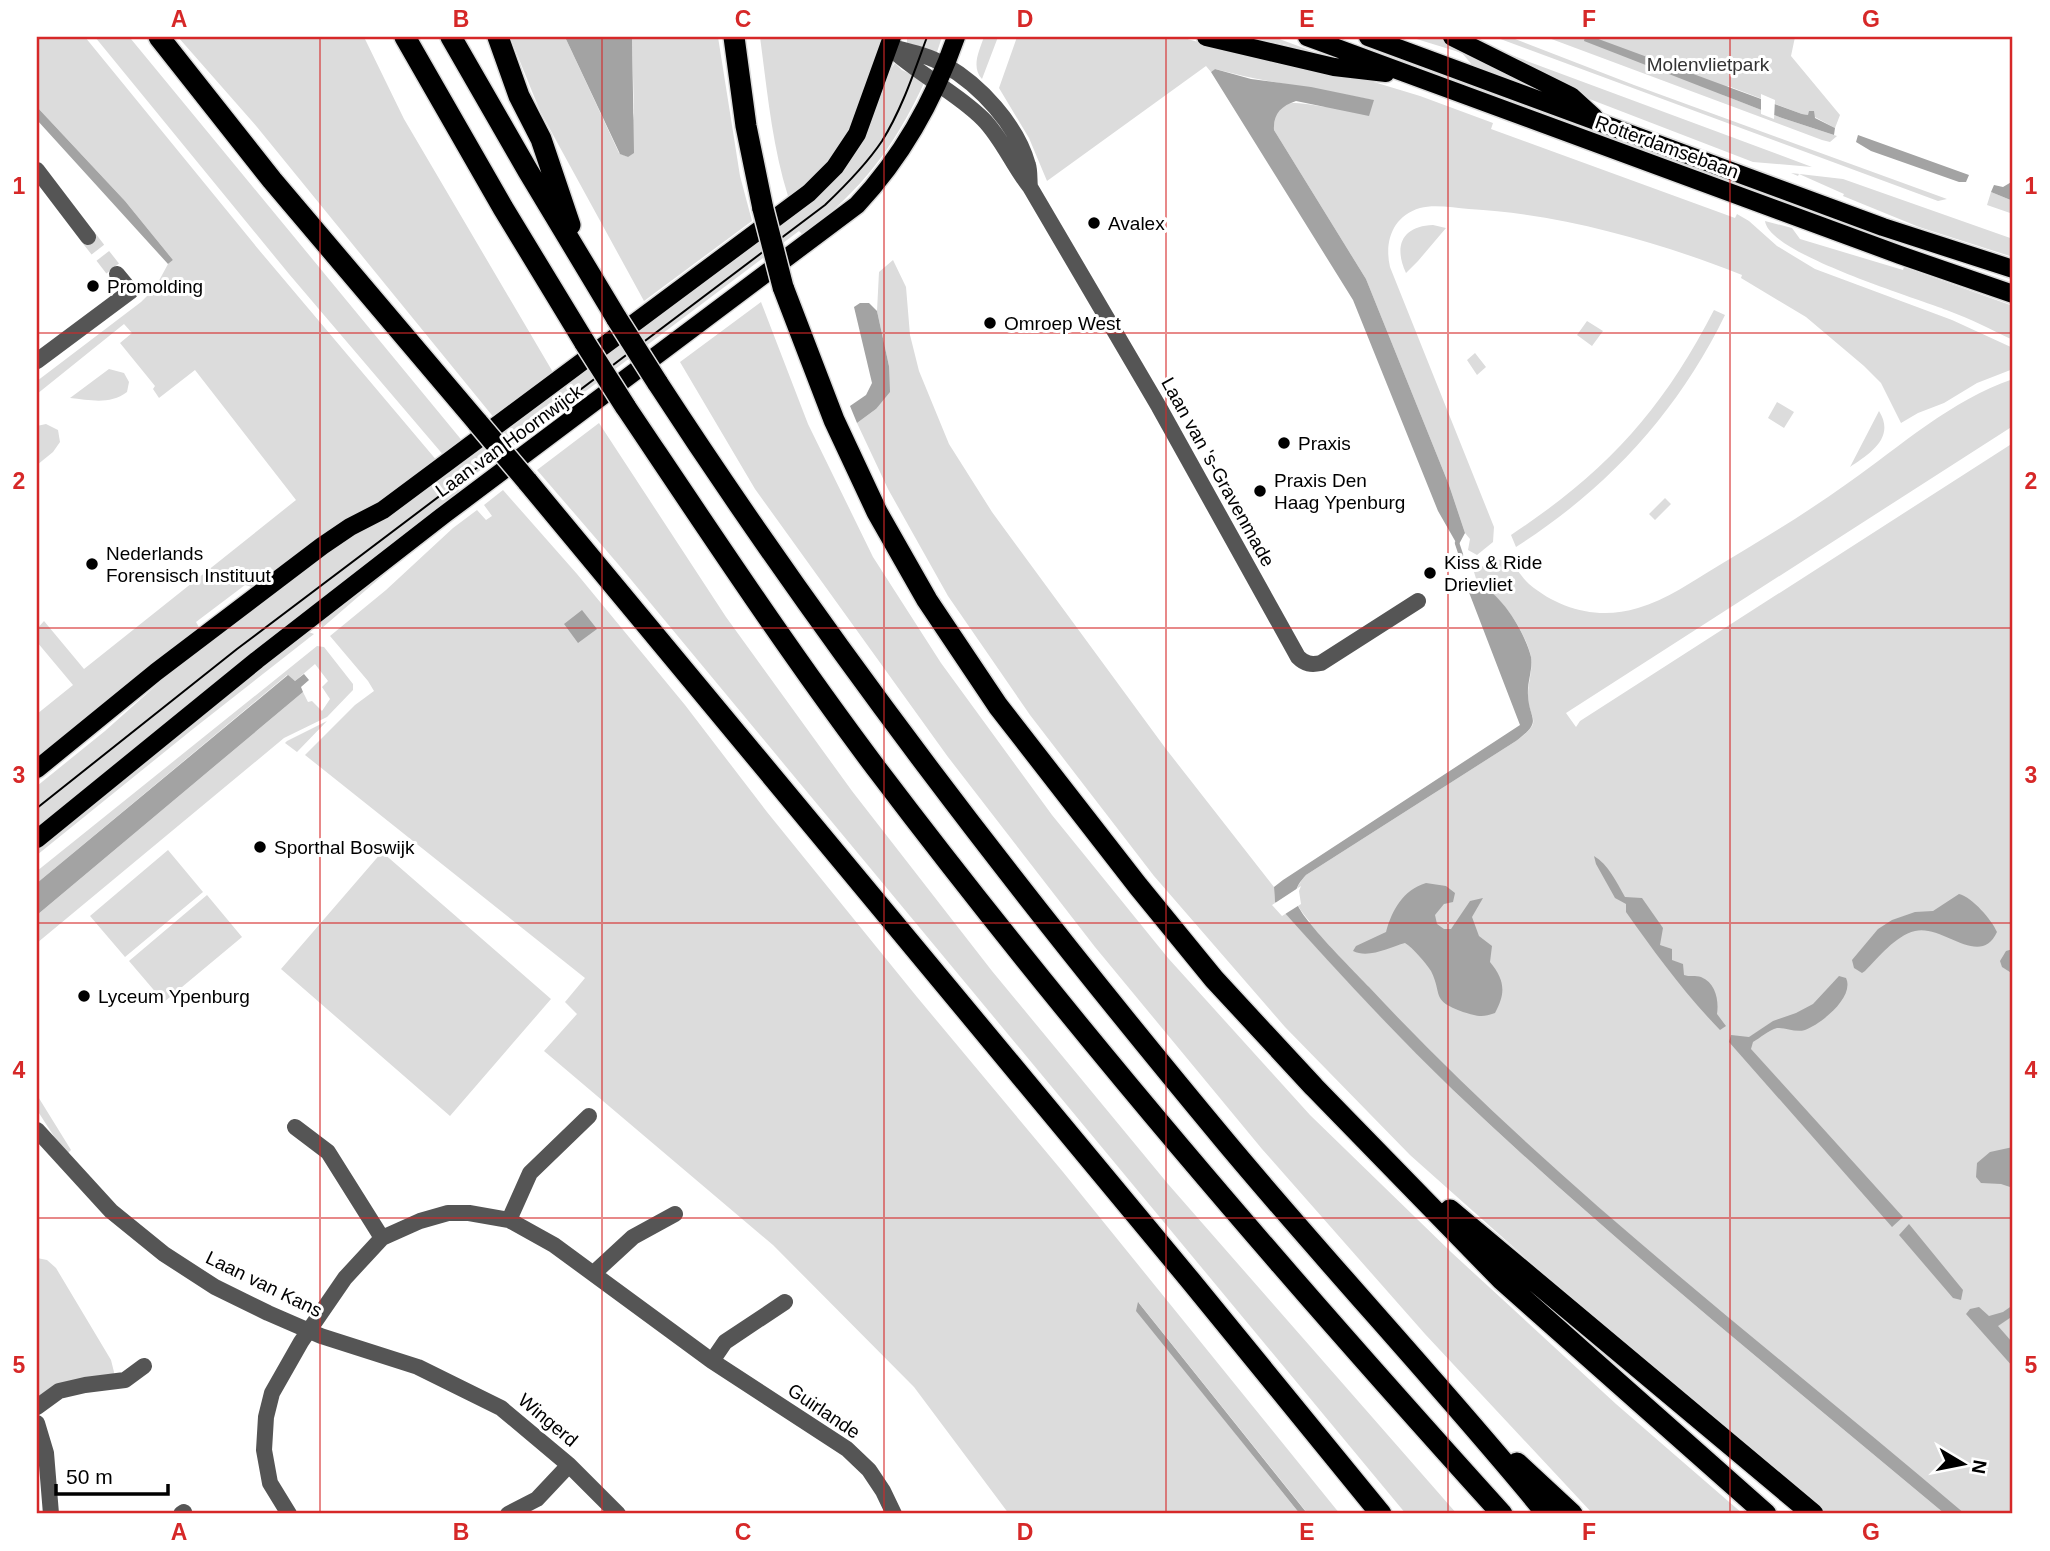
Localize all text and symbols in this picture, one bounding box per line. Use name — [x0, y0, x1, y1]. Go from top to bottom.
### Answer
text: A — [171, 6, 187, 32]
text: B — [453, 6, 469, 32]
text: C — [735, 6, 751, 32]
text: D — [1017, 6, 1033, 32]
text: E — [1299, 6, 1315, 32]
text: F — [1582, 6, 1596, 32]
text: G — [1862, 6, 1880, 32]
park label: Molenvlietpark — [1647, 54, 1770, 75]
street label: Rotterdamsebaan — [1592, 111, 1742, 183]
text: 1 — [13, 173, 26, 199]
text: 1 — [2025, 173, 2038, 199]
place label: Avalex — [1108, 213, 1165, 234]
marker: Avalex — [1086, 215, 1102, 231]
place label: Promolding — [107, 276, 203, 297]
marker: Promolding — [85, 278, 101, 294]
place label: Omroep West — [1004, 313, 1122, 334]
marker: Omroep West — [982, 315, 998, 331]
street label: Laan van 's-Gravenmade — [1157, 374, 1279, 570]
street label: Laan van Hoornwijck — [431, 380, 587, 501]
place label: Praxis — [1298, 433, 1351, 454]
marker: Praxis — [1276, 435, 1292, 451]
text: 2 — [13, 468, 25, 494]
text: 2 — [2025, 468, 2037, 494]
place label: Praxis Den Haag Ypenburg — [1274, 470, 1405, 513]
marker: Praxis Den Haag Ypenburg — [1252, 483, 1268, 499]
place label: Nederlands Forensisch Instituut — [106, 543, 271, 586]
place label: Kiss & Ride Drievliet — [1444, 552, 1542, 595]
marker: Nederlands Forensisch Instituut — [84, 556, 100, 572]
marker: Kiss & Ride Drievliet — [1422, 565, 1438, 581]
text: 3 — [13, 762, 25, 788]
text: 3 — [2025, 762, 2037, 788]
place label: Sporthal Boswijk — [274, 837, 415, 858]
marker: Sporthal Boswijk — [252, 839, 268, 855]
place label: Lyceum Ypenburg — [98, 986, 250, 1007]
marker: Lyceum Ypenburg — [76, 988, 92, 1004]
text: 4 — [13, 1057, 26, 1083]
text: 4 — [2025, 1057, 2038, 1083]
street label: Laan van Kans — [202, 1247, 326, 1321]
text: 5 — [13, 1352, 26, 1378]
text: 5 — [2025, 1352, 2038, 1378]
street label: Guirlande — [784, 1379, 864, 1443]
street label: Wingerd — [514, 1389, 582, 1451]
north arrow — [1927, 1428, 1997, 1498]
scale bar — [56, 1453, 168, 1497]
text: N — [1968, 1458, 1991, 1475]
text: 50 m — [66, 1465, 113, 1488]
text: A — [171, 1519, 187, 1545]
text: B — [453, 1519, 469, 1545]
text: C — [735, 1519, 751, 1545]
text: D — [1017, 1519, 1033, 1545]
text: E — [1299, 1519, 1315, 1545]
text: F — [1582, 1519, 1596, 1545]
text: G — [1862, 1519, 1880, 1545]

